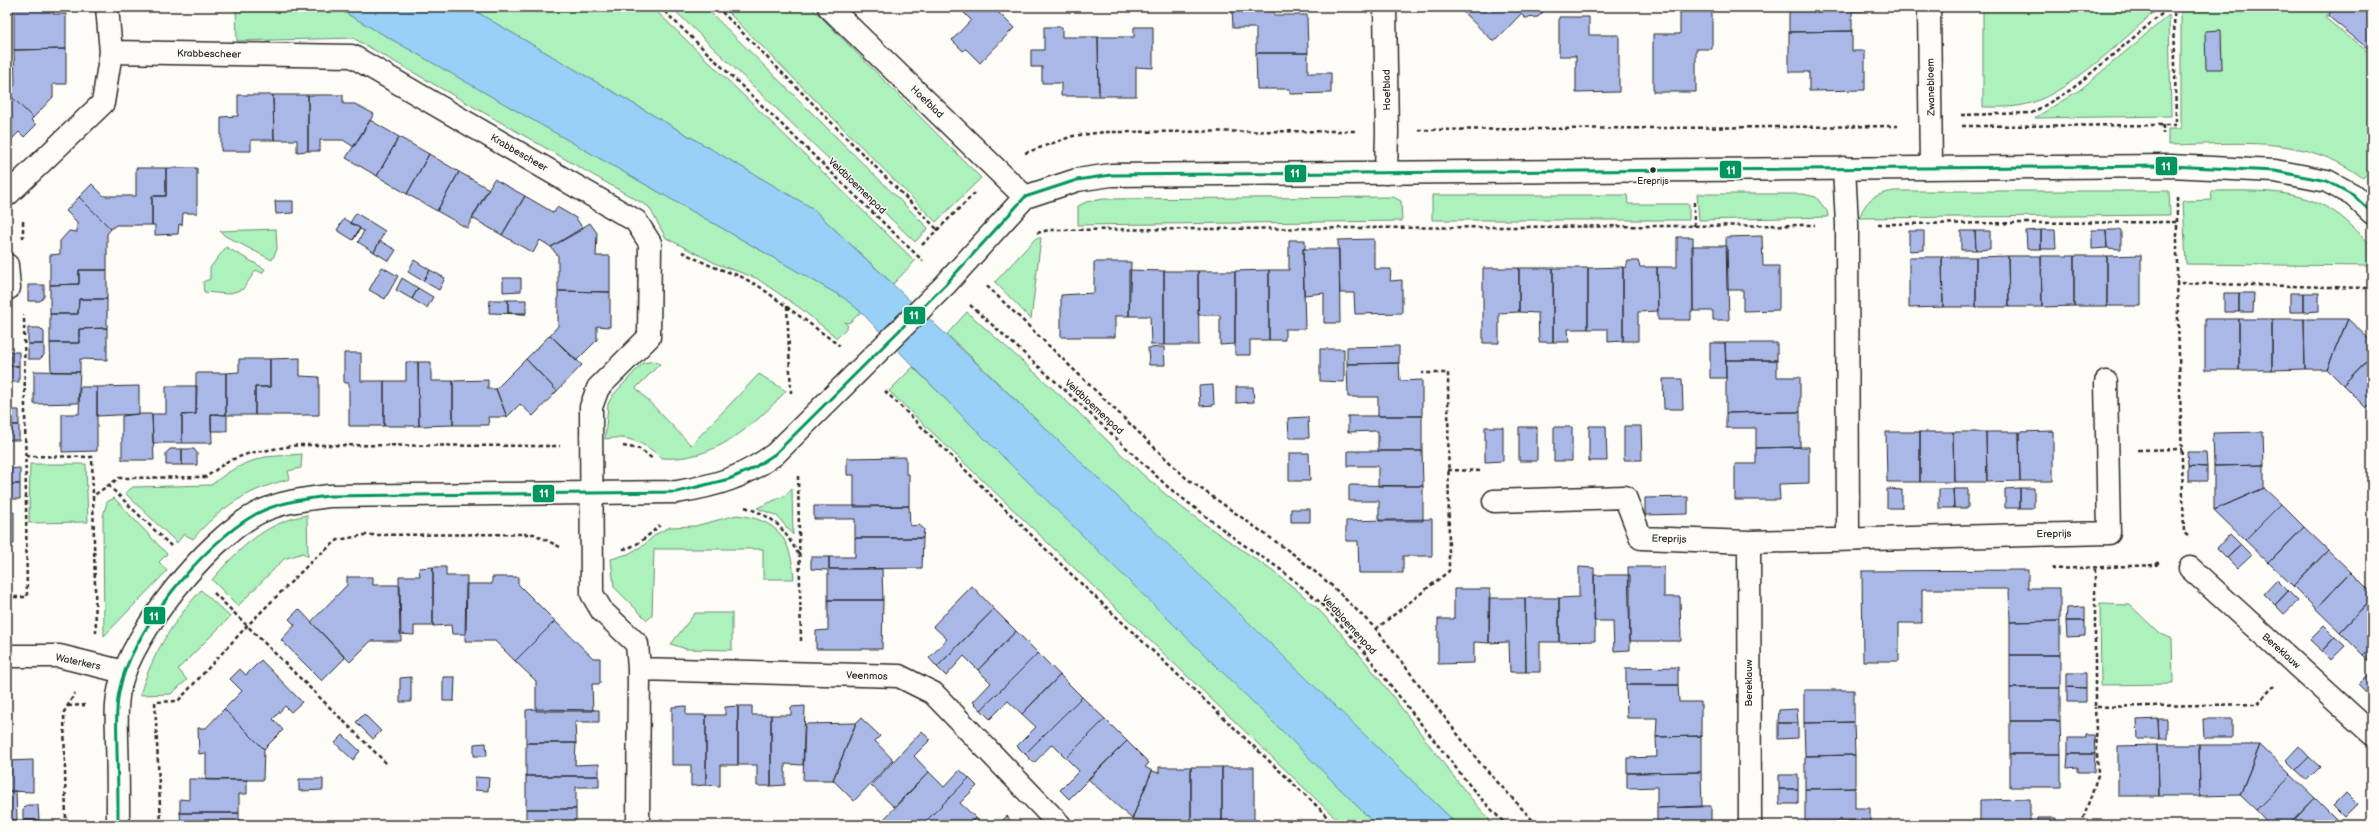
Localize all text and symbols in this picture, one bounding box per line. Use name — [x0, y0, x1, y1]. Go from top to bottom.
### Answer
street label: Krabbescheer — [177, 47, 241, 61]
street label: Zwanebloem — [1924, 58, 1938, 117]
street label: Hoefblad — [1381, 69, 1393, 111]
street label: Hoefblad — [908, 83, 946, 121]
street label: Krabbescheer — [488, 132, 550, 174]
street label: Veldbloemenpad — [826, 155, 889, 217]
line badge: 11 — [2155, 156, 2178, 176]
line badge: 11 — [1719, 160, 1742, 179]
text: 11 — [2161, 160, 2171, 173]
line badge: 11 — [1284, 164, 1307, 183]
text: 11 — [1726, 164, 1736, 177]
marker: Ereprijs — [1648, 165, 1658, 175]
text: 11 — [1290, 167, 1300, 180]
place label: Ereprijs — [1637, 176, 1669, 187]
line badge: 11 — [903, 306, 926, 325]
text: 11 — [909, 309, 919, 322]
street label: Veldbloemenpad — [1062, 377, 1126, 437]
line badge: 11 — [532, 484, 555, 503]
text: 11 — [539, 487, 549, 500]
street label: Ereprijs — [2036, 528, 2072, 540]
street label: Ereprijs — [1651, 532, 1687, 546]
street label: Veldbloemenpad — [1319, 593, 1379, 657]
line badge: 11 — [143, 606, 166, 625]
text: 11 — [149, 610, 159, 623]
street label: Bereklauw — [2259, 631, 2303, 671]
street label: Waterkers — [54, 651, 102, 673]
street label: Bereklauw — [1743, 659, 1755, 707]
street label: Veenmos — [846, 669, 888, 683]

